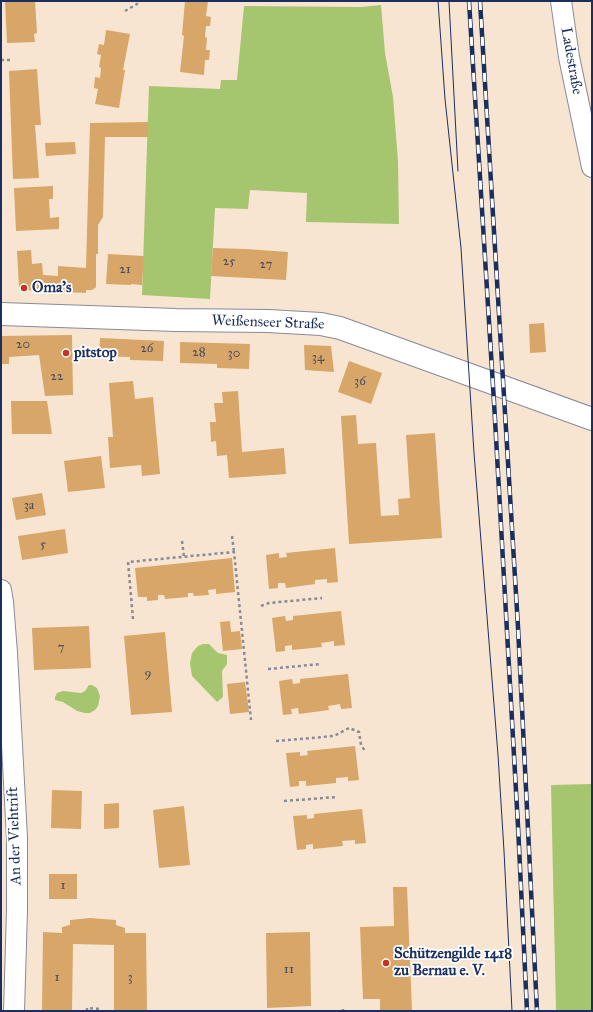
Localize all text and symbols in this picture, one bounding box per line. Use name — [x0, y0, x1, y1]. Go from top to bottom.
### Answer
street label: Ladestraße — [556, 26, 586, 96]
house number: 25 — [223, 254, 235, 270]
house number: 27 — [260, 257, 272, 273]
house number: 21 — [119, 262, 131, 278]
place label: Oma's — [32, 279, 71, 297]
marker: Oma's — [19, 283, 29, 293]
street label: Weißenseer Straße — [211, 312, 325, 334]
house number: 20 — [16, 337, 30, 353]
house number: 26 — [140, 341, 154, 357]
place label: pitstop — [74, 344, 117, 362]
house number: 28 — [192, 345, 206, 361]
house number: 30 — [228, 346, 240, 362]
marker: pitstop — [61, 348, 71, 358]
house number: 34 — [312, 350, 324, 366]
house number: 22 — [51, 369, 63, 385]
house number: 36 — [354, 374, 366, 390]
house number: 3a — [24, 498, 34, 514]
house number: 5 — [40, 537, 46, 553]
house number: 7 — [58, 640, 64, 656]
house number: 9 — [145, 666, 151, 682]
street label: An der Viehtrift — [4, 786, 26, 886]
house number: 1 — [60, 878, 66, 894]
place label: Schützengilde 1418 zu Bernau e. V. — [394, 945, 512, 980]
marker: Schützengilde 1418 zu Bernau e. V. — [381, 958, 391, 968]
house number: 11 — [284, 962, 294, 978]
house number: 1 — [54, 970, 60, 986]
house number: 3 — [127, 970, 133, 986]

